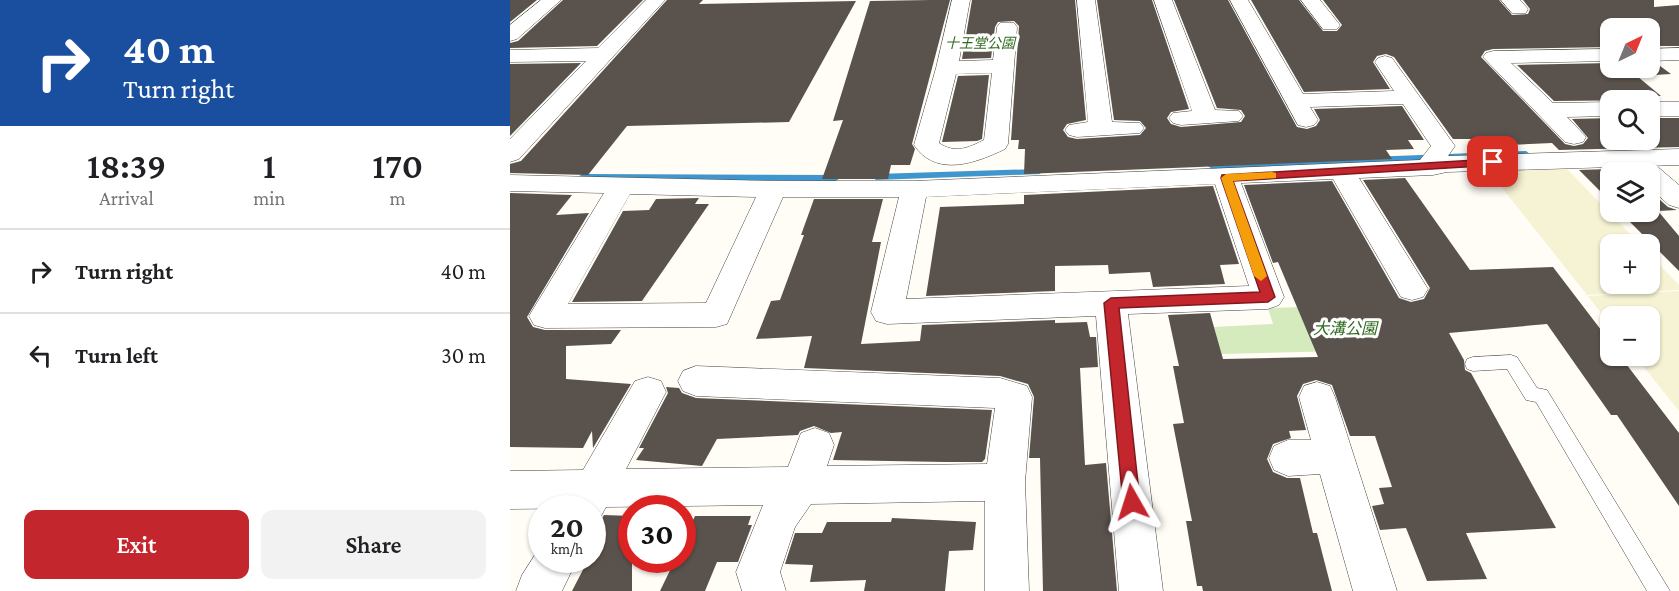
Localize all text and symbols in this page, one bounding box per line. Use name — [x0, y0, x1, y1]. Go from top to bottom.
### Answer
north arrow — [1600, 18, 1660, 78]
map controls — [1600, 18, 1660, 366]
icon: right — [24, 24, 102, 102]
text: 40 m — [123, 25, 215, 72]
park label: 十王堂公園 — [945, 35, 1017, 51]
text: Turn right — [123, 74, 234, 104]
button: search — [1600, 90, 1660, 150]
pin — [1467, 136, 1518, 187]
icon: arrive — [1476, 145, 1509, 178]
text: 18:39 — [87, 146, 166, 186]
text: 1 — [263, 146, 276, 186]
text: 170 — [372, 146, 423, 186]
button: layers — [1600, 162, 1660, 222]
text: Arrival — [99, 187, 154, 209]
text: min — [253, 187, 285, 209]
text: m — [390, 187, 406, 209]
button: + — [1600, 234, 1660, 294]
icon: right — [24, 255, 57, 288]
text: Turn right — [75, 259, 173, 284]
text: 40 m — [441, 259, 486, 284]
button: − — [1600, 306, 1660, 366]
park label: 大溝公園 — [1313, 320, 1379, 337]
icon: left — [24, 339, 57, 372]
text: Turn left — [75, 343, 158, 368]
text: 30 m — [441, 343, 486, 368]
position arrow — [1100, 470, 1164, 534]
speed limit sign: 30 — [618, 495, 696, 573]
button: Exit — [24, 510, 249, 579]
button: Share — [261, 510, 486, 579]
text: 20 — [550, 510, 584, 543]
text: km/h — [551, 541, 583, 557]

